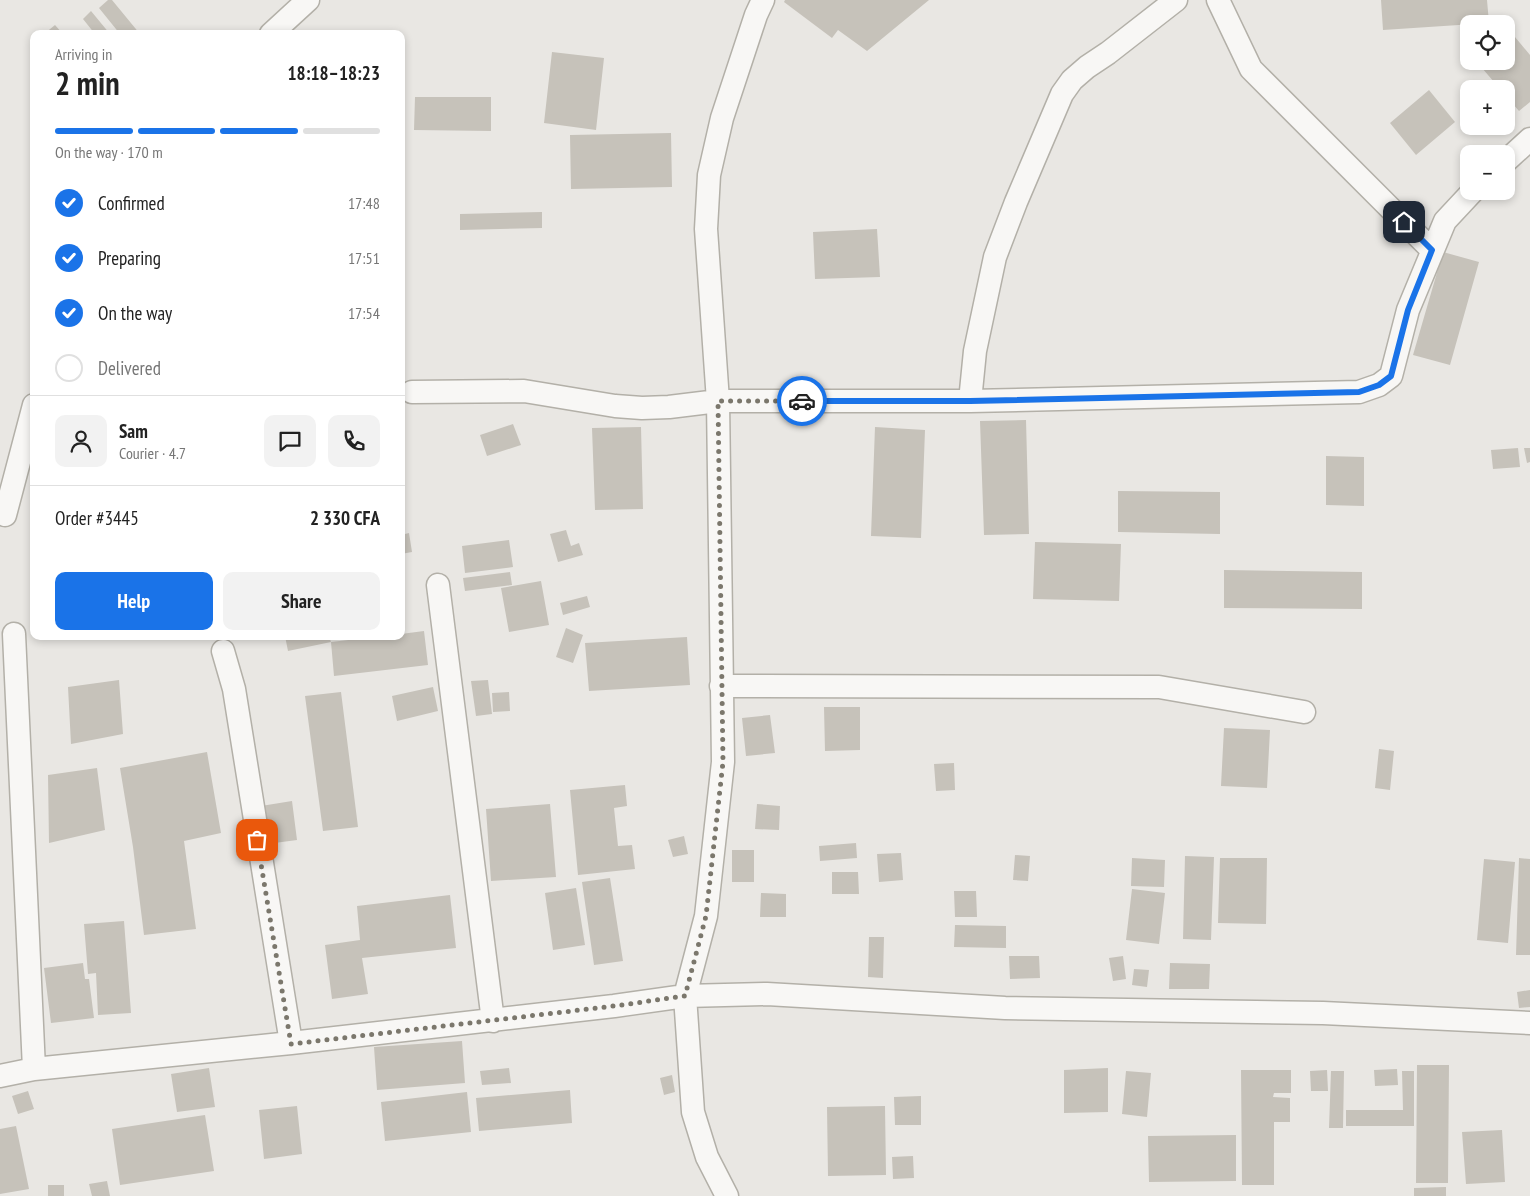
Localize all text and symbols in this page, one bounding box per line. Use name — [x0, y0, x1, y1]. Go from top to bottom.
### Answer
map controls — [1460, 15, 1515, 200]
button: locate — [1460, 15, 1515, 70]
text: Arriving in — [55, 44, 112, 64]
text: 18:18–18:23 — [287, 61, 380, 85]
text: 2 min — [55, 62, 120, 104]
button: + — [1460, 80, 1515, 135]
text: On the way · 170 m — [55, 142, 163, 162]
button: − — [1460, 145, 1515, 200]
icon: check — [55, 189, 83, 217]
text: Confirmed — [98, 191, 165, 215]
text: 17:48 — [348, 193, 380, 213]
pin — [1383, 201, 1425, 243]
icon: home — [1390, 208, 1418, 236]
icon: check — [55, 244, 83, 272]
text: Preparing — [98, 246, 161, 270]
text: 17:51 — [348, 248, 380, 268]
icon: check — [55, 299, 83, 327]
text: On the way — [98, 301, 172, 325]
text: 17:54 — [348, 303, 380, 323]
text: Delivered — [98, 356, 161, 380]
courier — [777, 376, 827, 426]
icon: car — [788, 387, 816, 415]
button: person — [55, 415, 107, 467]
button: chat — [264, 415, 316, 467]
button: phone — [328, 415, 380, 467]
text: Sam — [119, 419, 148, 443]
text: Courier · 4.7 — [119, 443, 186, 463]
text: Order #3445 — [55, 506, 139, 530]
text: 2 330 CFA — [310, 506, 380, 530]
button: Help — [55, 572, 213, 630]
button: Share — [223, 572, 380, 630]
pin — [236, 819, 278, 861]
icon: bag — [243, 826, 271, 854]

